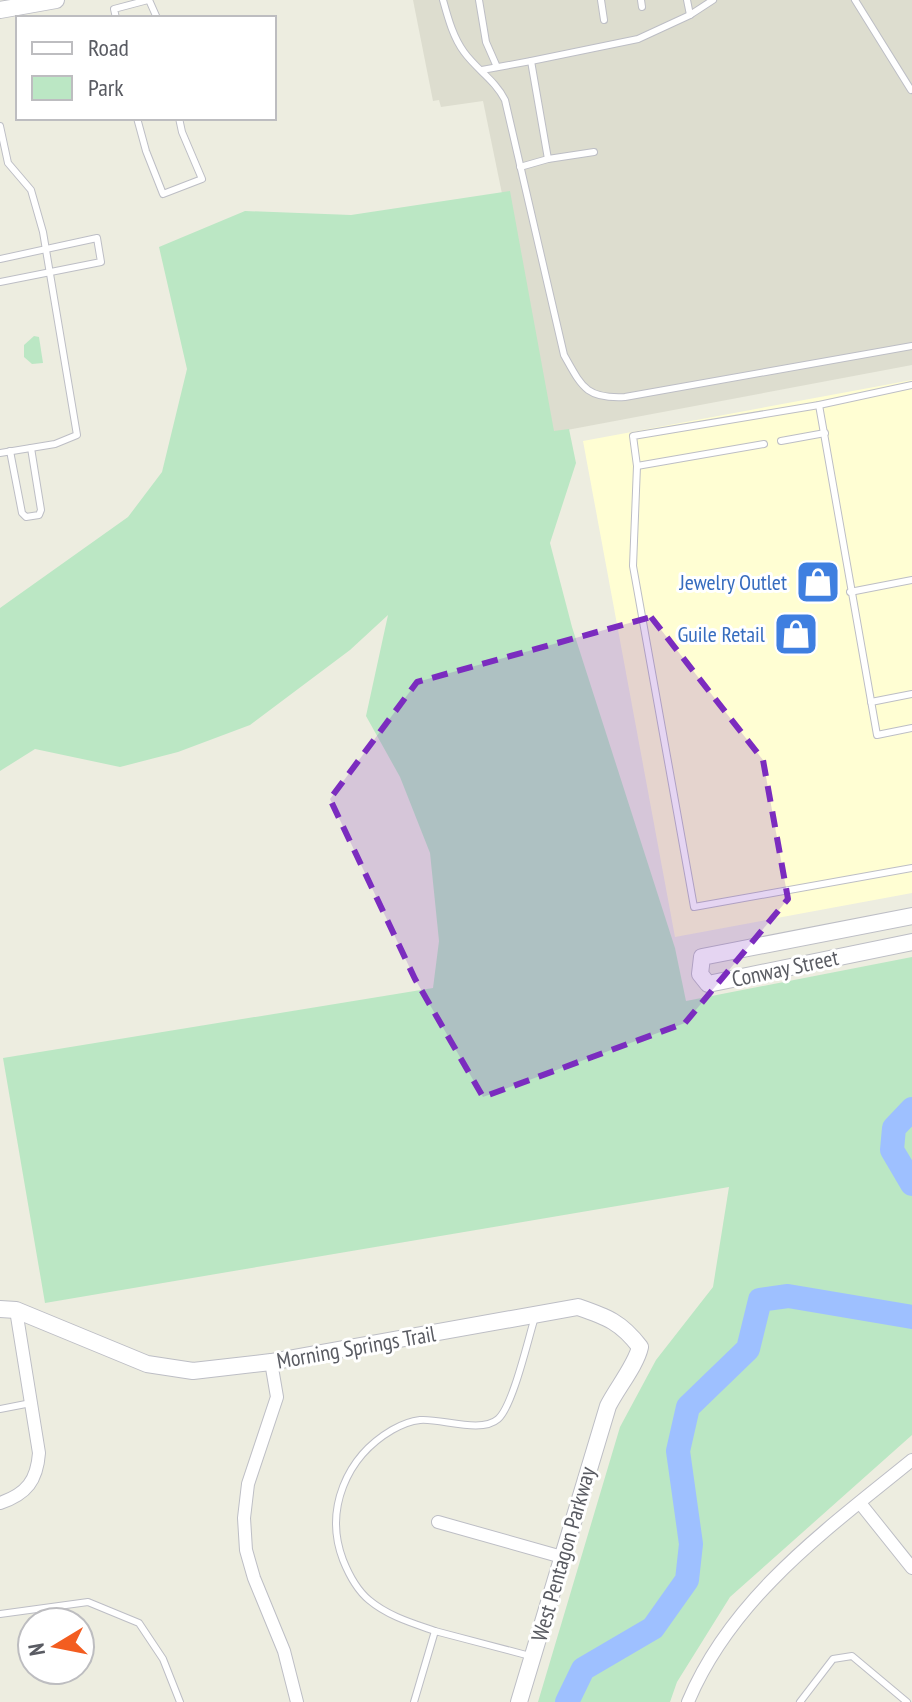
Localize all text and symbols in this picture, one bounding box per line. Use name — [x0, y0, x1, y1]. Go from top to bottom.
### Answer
legend — [16, 16, 276, 120]
text: Road — [88, 32, 129, 63]
text: Park — [88, 72, 124, 103]
shop icon: Jewelry Outlet — [794, 558, 842, 606]
place label: Jewelry Outlet — [679, 568, 787, 596]
shop icon: Guile Retail — [772, 610, 820, 658]
place label: Guile Retail — [677, 620, 766, 648]
street label: Conway Street — [729, 943, 841, 993]
street label: Morning Springs Trail — [274, 1319, 439, 1375]
street label: West Pentagon Parkway — [525, 1463, 601, 1644]
north arrow — [16, 1606, 96, 1686]
text: N — [21, 1641, 51, 1658]

